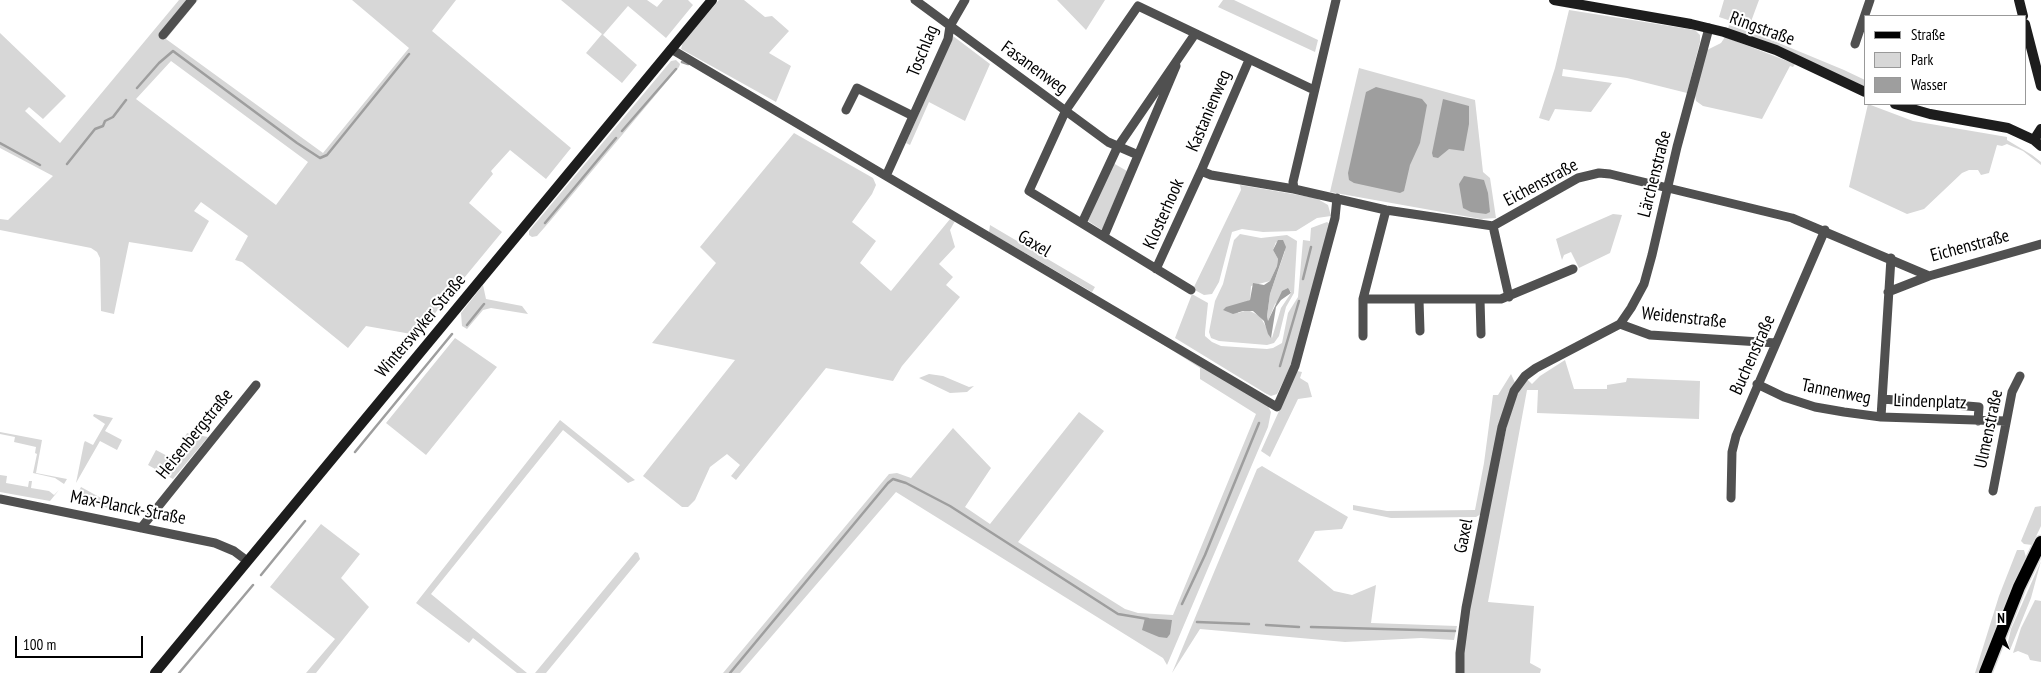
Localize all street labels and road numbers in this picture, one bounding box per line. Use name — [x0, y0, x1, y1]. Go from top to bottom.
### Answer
street label: Ringstraße — [1727, 7, 1797, 51]
street label: Toschlag — [903, 22, 943, 80]
street label: Fasanenweg — [997, 37, 1071, 99]
street label: Kastanienweg — [1182, 67, 1236, 155]
street label: Lärchenstraße — [1634, 128, 1676, 220]
street label: Eichenstraße — [1500, 155, 1582, 211]
street label: Klosterhook — [1139, 176, 1189, 252]
street label: Eichenstraße — [1928, 225, 2012, 267]
street label: Gaxel — [1014, 226, 1054, 262]
street label: Winterswyker Straße — [371, 270, 471, 382]
street label: Weidenstraße — [1640, 303, 1728, 333]
street label: Buchenstraße — [1726, 312, 1780, 398]
street label: Tannenweg — [1799, 375, 1873, 409]
street label: Heisenbergstraße — [152, 385, 238, 483]
street label: Ulmenstraße — [1970, 388, 2008, 470]
street label: Lindenplatz — [1893, 390, 1967, 414]
street label: Max-Planck-Straße — [68, 486, 188, 530]
street label: Gaxel — [1450, 517, 1478, 555]

